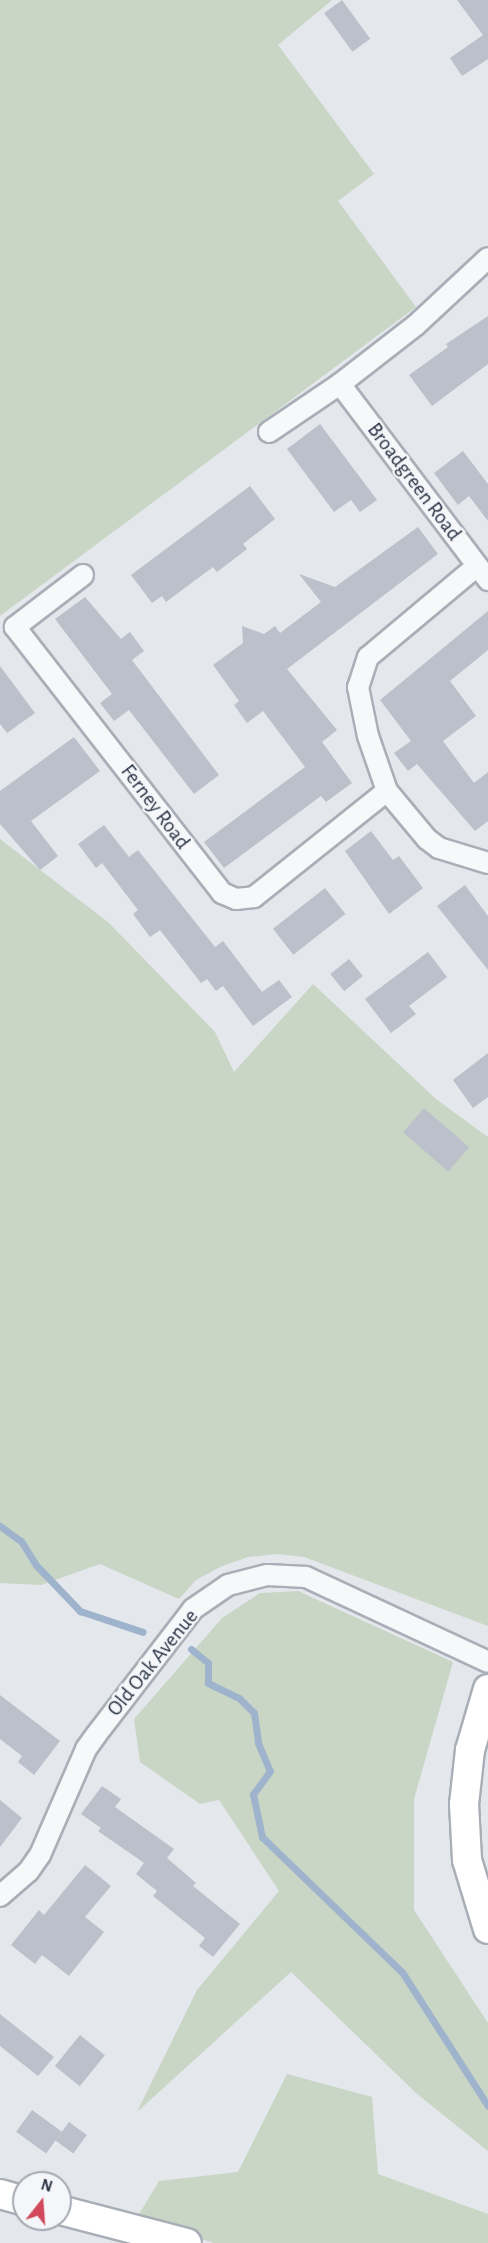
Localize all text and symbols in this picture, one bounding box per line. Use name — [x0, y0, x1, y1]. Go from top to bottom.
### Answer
street label: Broadgreen Road — [361, 418, 467, 546]
street label: Ferney Road — [115, 760, 195, 854]
street label: Old Oak Avenue — [102, 1604, 204, 1722]
north arrow — [12, 2171, 72, 2231]
text: N — [39, 2176, 54, 2195]

